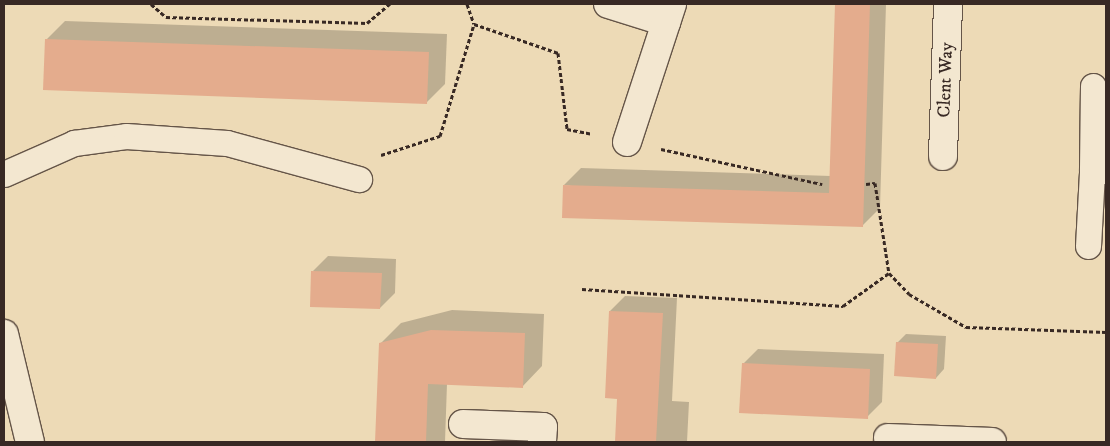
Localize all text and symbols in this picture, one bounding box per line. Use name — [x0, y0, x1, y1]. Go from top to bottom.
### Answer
street label: Clent Way — [934, 42, 958, 118]

